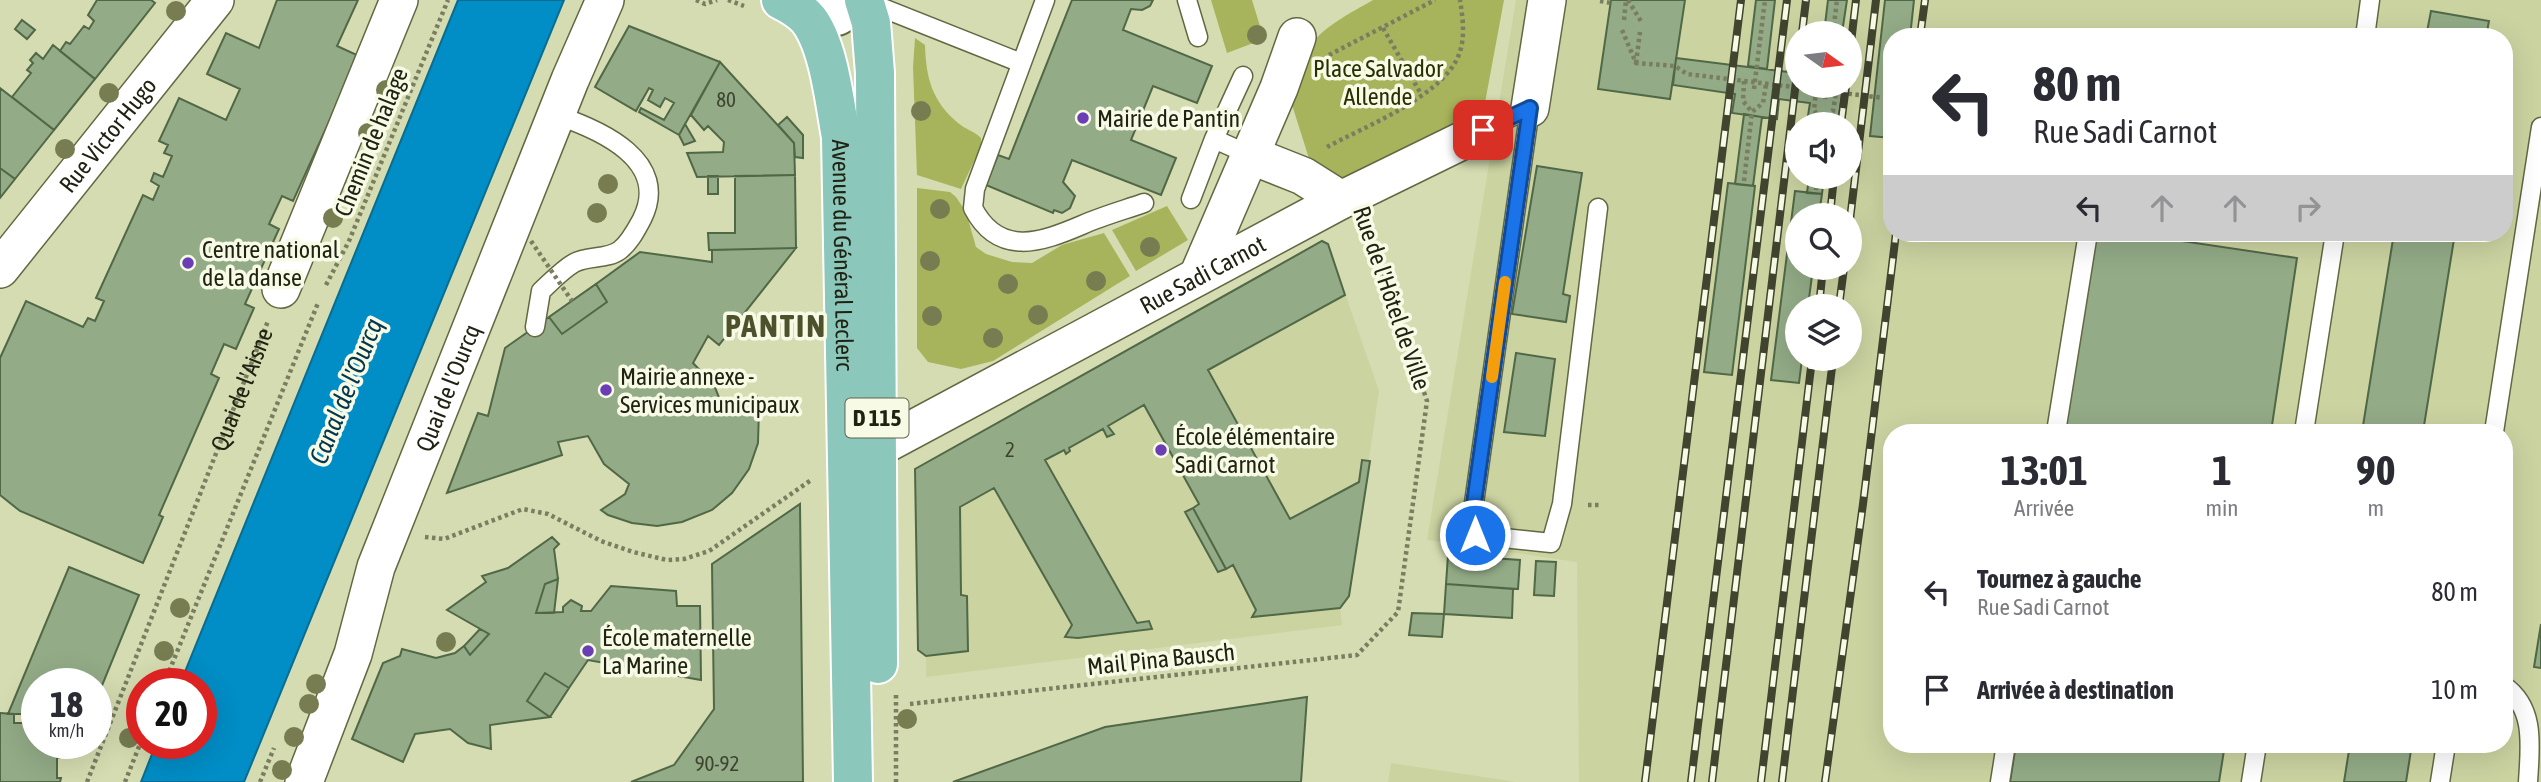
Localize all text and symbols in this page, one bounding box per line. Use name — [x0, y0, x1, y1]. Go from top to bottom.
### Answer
north arrow — [1785, 21, 1862, 98]
map controls — [1785, 21, 1862, 371]
park label: Place Salvador Allende — [1313, 55, 1444, 110]
text: 80 m — [2033, 55, 2121, 111]
icon: left — [1918, 56, 2009, 147]
street label: Chemin de halage — [329, 64, 413, 220]
street label: Rue Victor Hugo — [53, 72, 161, 197]
house number: 80 — [716, 87, 736, 111]
pin — [1453, 100, 1513, 160]
place label: Mairie de Pantin — [1097, 105, 1240, 132]
marker: Mairie de Pantin — [1075, 110, 1091, 126]
icon: arrive — [1464, 111, 1502, 149]
button: sound — [1785, 112, 1862, 189]
text: Rue Sadi Carnot — [2033, 113, 2217, 150]
street label: Avenue du Général Leclerc — [828, 139, 859, 371]
icon: left — [2070, 189, 2108, 227]
icon: ahead — [2143, 189, 2181, 227]
icon: ahead — [2216, 189, 2254, 227]
icon: right — [2289, 189, 2327, 227]
street label: Rue de l'Hôtel de Ville — [1348, 203, 1436, 393]
button: search — [1785, 203, 1862, 280]
street label: Rue Sadi Carnot — [1135, 230, 1270, 319]
place label: Centre national de la danse — [202, 236, 340, 291]
marker: Centre national de la danse — [180, 255, 196, 271]
button: layers — [1785, 294, 1862, 371]
district label: PANTIN — [725, 307, 827, 344]
water label: Canal de l'Ourcq — [303, 314, 389, 468]
street label: Quai de l'Ourcq — [410, 320, 485, 455]
street label: Quai de l'Aisne — [205, 324, 278, 455]
place label: Mairie annexe - Services municipaux — [620, 363, 800, 418]
marker: Mairie annexe - Services municipaux — [598, 382, 614, 398]
road number: D 115 — [846, 398, 908, 438]
place label: École élémentaire Sadi Carnot — [1175, 423, 1335, 478]
house number: 2 — [1005, 437, 1015, 461]
marker: École élémentaire Sadi Carnot — [1153, 442, 1169, 458]
text: 13:01 — [2001, 446, 2088, 494]
text: 1 — [2212, 446, 2232, 494]
text: 90 — [2356, 446, 2395, 494]
text: Arrivée — [2014, 495, 2074, 521]
text: min — [2205, 495, 2238, 521]
text: m — [2367, 495, 2384, 521]
position arrow — [1438, 498, 1512, 572]
text: Tournez à gauche — [1977, 564, 2142, 594]
icon: left — [1918, 573, 1956, 611]
text: 80 m — [2431, 577, 2478, 607]
text: Rue Sadi Carnot — [1977, 594, 2109, 620]
place label: École maternelle La Marine — [602, 624, 752, 679]
street label: Mail Pina Bausch — [1086, 638, 1236, 680]
marker: École maternelle La Marine — [580, 643, 596, 659]
speed limit sign: 20 — [126, 668, 217, 759]
icon: arrive — [1918, 671, 1956, 709]
text: Arrivée à destination — [1977, 675, 2174, 705]
text: 10 m — [2431, 675, 2478, 705]
text: 18 — [50, 684, 83, 724]
text: km/h — [49, 720, 84, 741]
house number: 90-92 — [695, 751, 739, 775]

